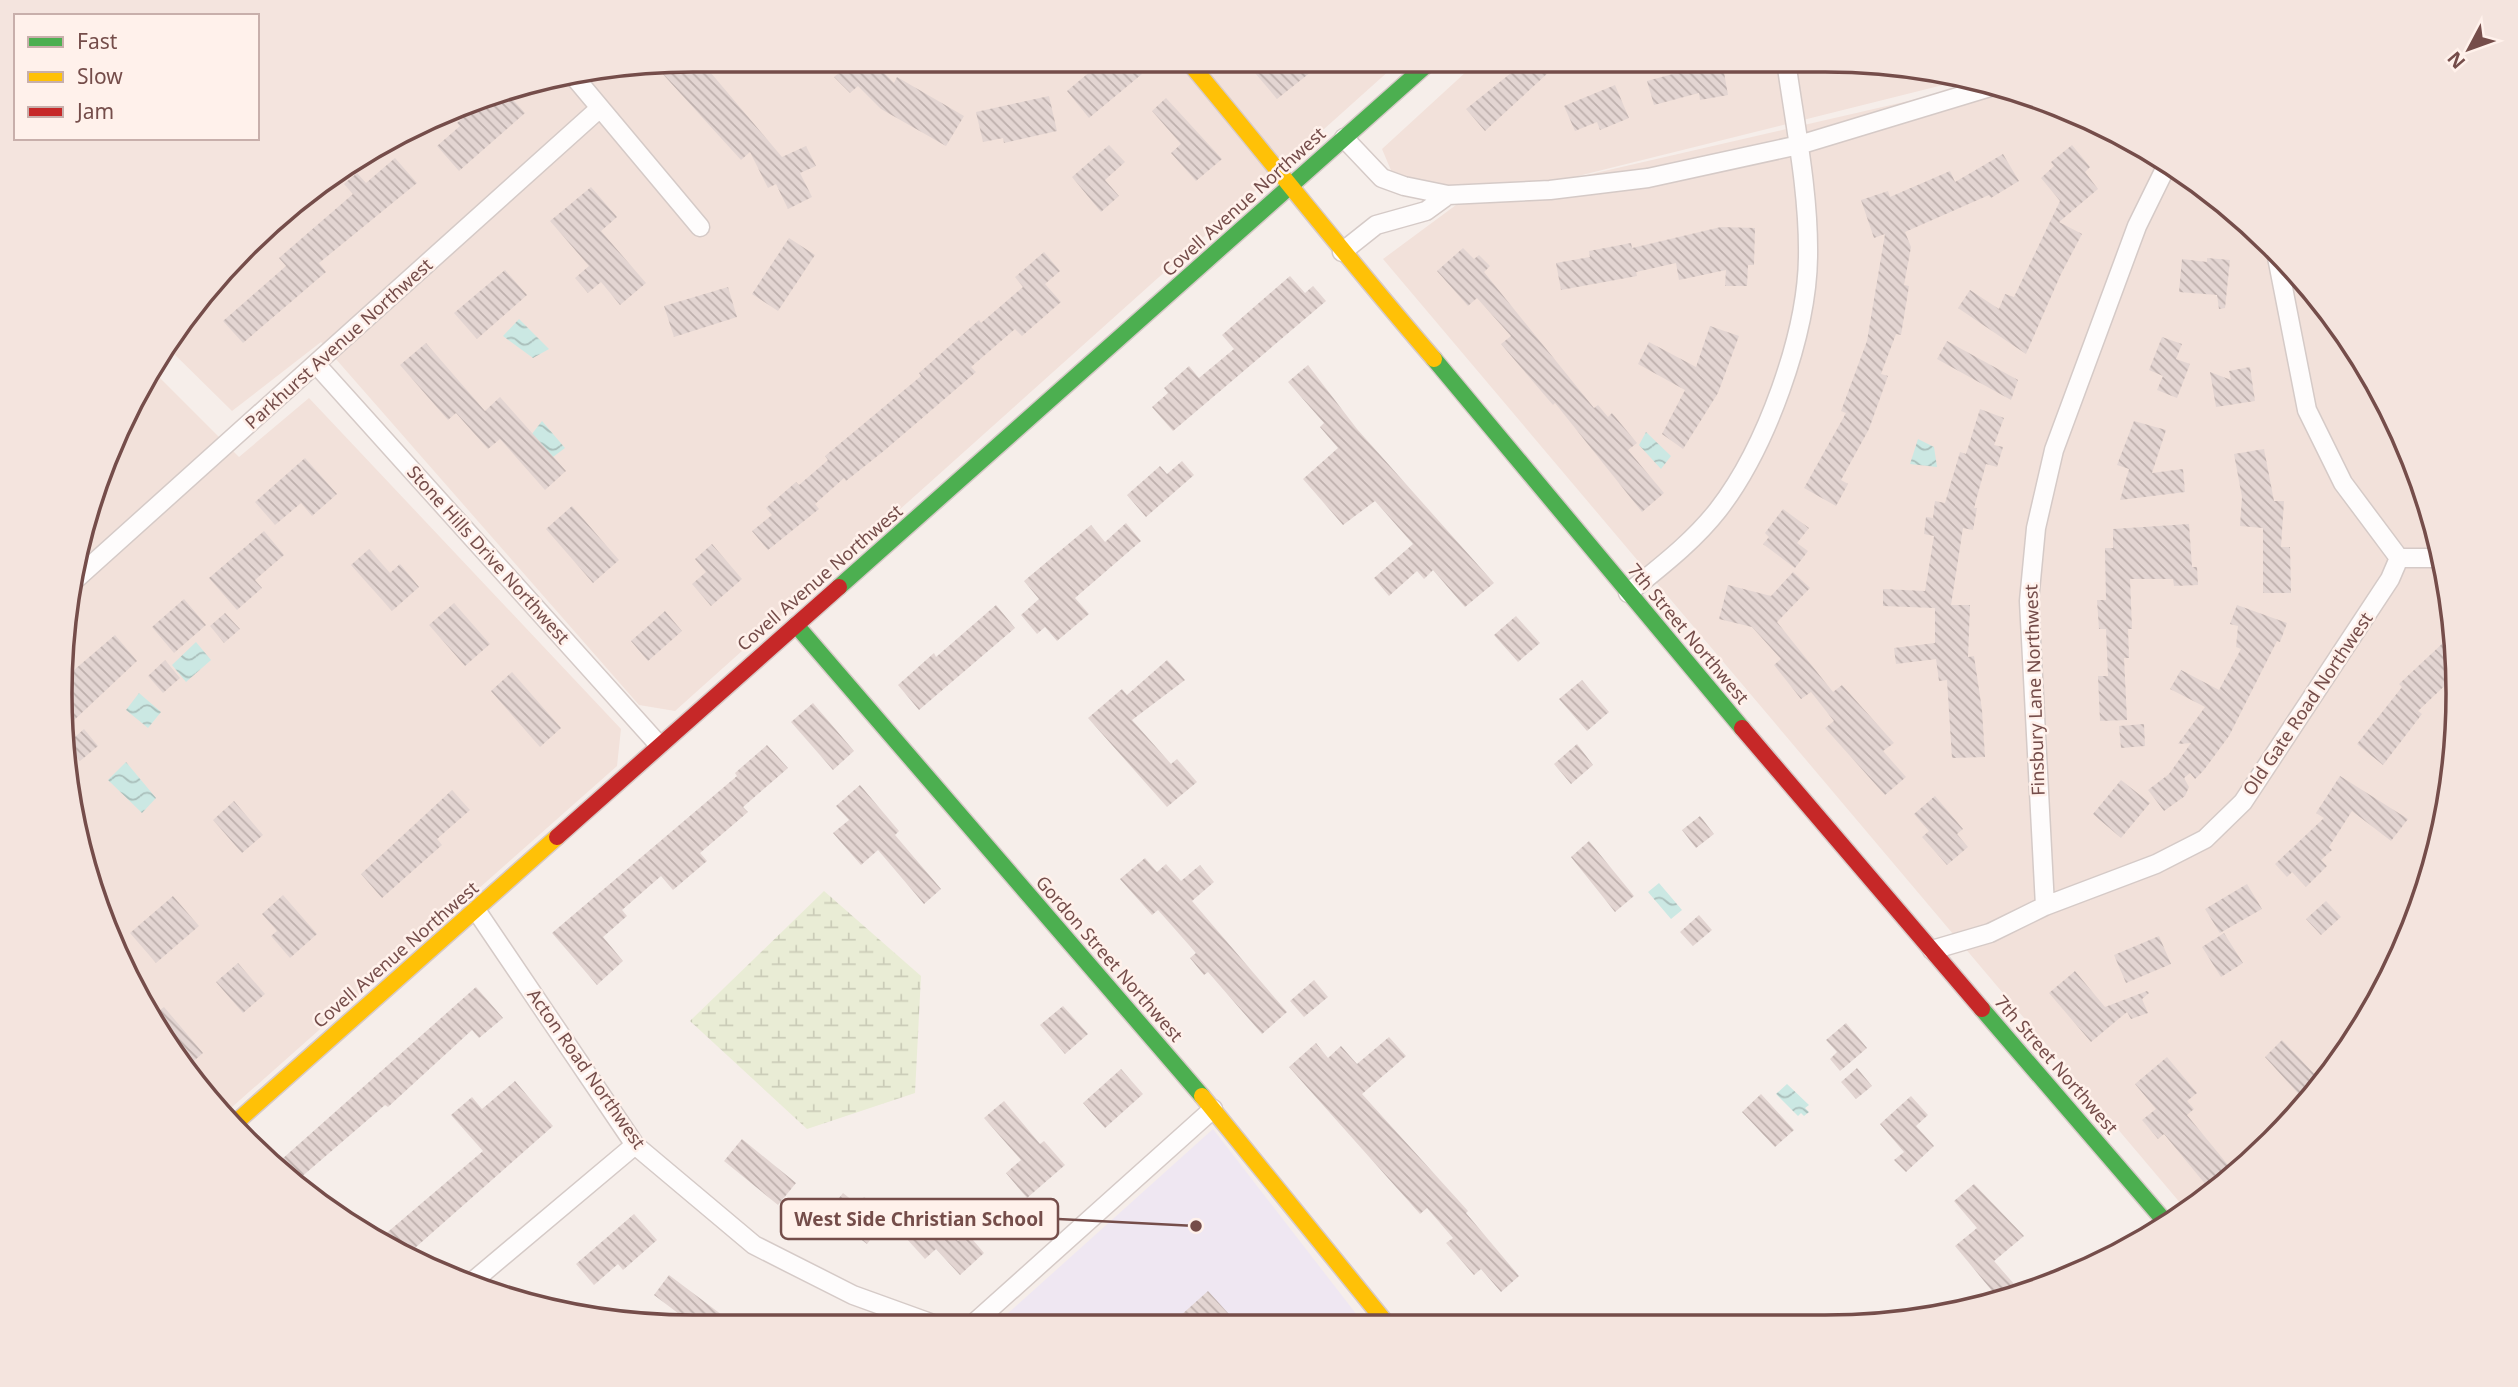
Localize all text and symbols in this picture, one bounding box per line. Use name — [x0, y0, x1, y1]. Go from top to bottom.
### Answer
legend — [14, 14, 259, 140]
north arrow — [2434, 14, 2504, 84]
text: Fast — [77, 27, 118, 55]
text: N — [2441, 46, 2471, 75]
text: Slow — [77, 62, 123, 90]
text: Jam — [75, 97, 114, 125]
street label: Covell Avenue Northwest — [1156, 121, 1331, 281]
street label: Parkhurst Avenue Northwest — [239, 252, 438, 434]
street label: Stone Hills Drive Northwest — [402, 460, 576, 649]
street label: Covell Avenue Northwest — [731, 498, 908, 656]
street label: 7th Street Northwest — [1623, 558, 1755, 709]
street label: Finsbury Lane Northwest — [2018, 583, 2050, 796]
street label: Old Gate Road Northwest — [2237, 607, 2378, 800]
street label: Gordon Street Northwest — [1031, 870, 1189, 1047]
street label: Covell Avenue Northwest — [307, 875, 484, 1033]
street label: Acton Road Northwest — [522, 984, 652, 1154]
street label: 7th Street Northwest — [1990, 990, 2124, 1139]
callout: West Side Christian School — [781, 1199, 1058, 1239]
text: West Side Christian School — [794, 1206, 1044, 1232]

